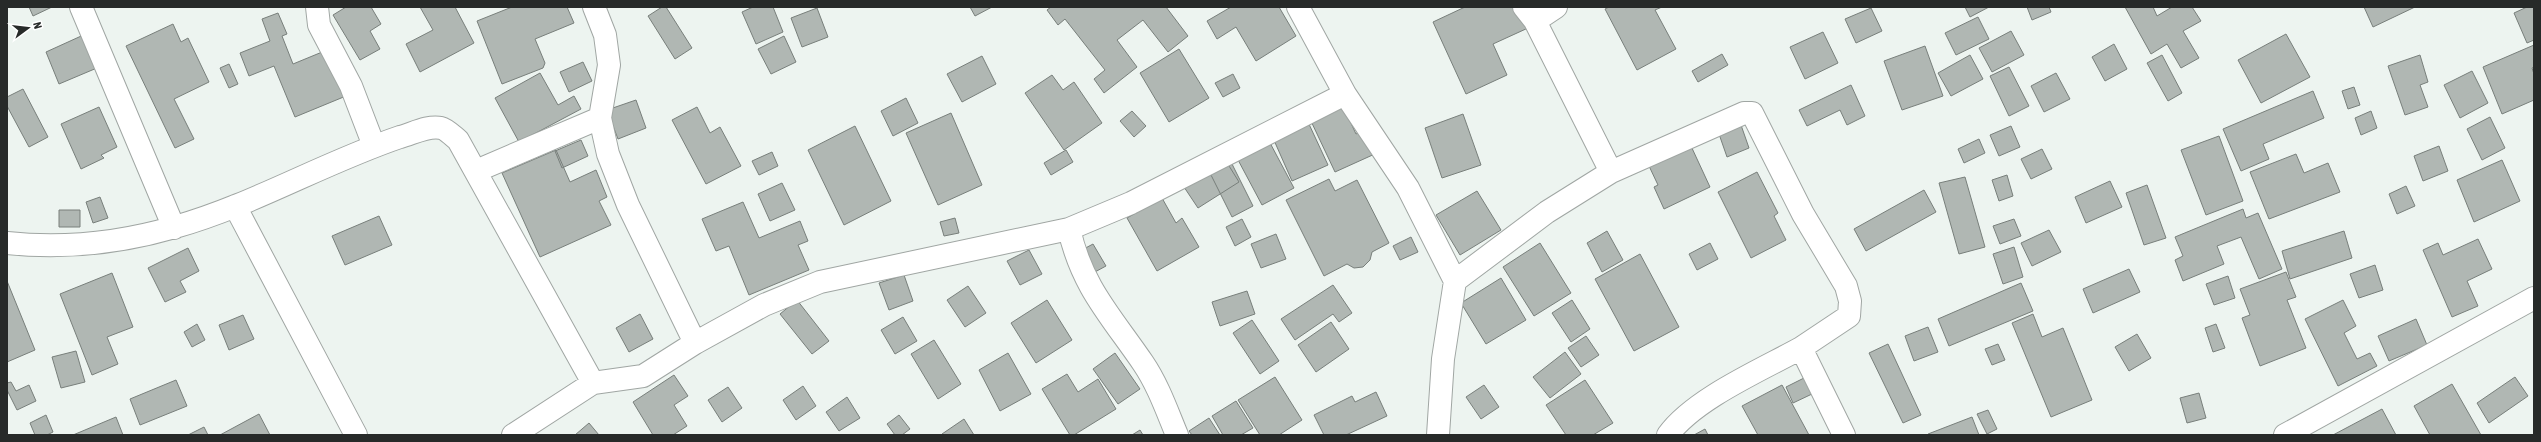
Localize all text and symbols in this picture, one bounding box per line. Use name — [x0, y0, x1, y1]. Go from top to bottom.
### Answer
north arrow — [8, 8, 48, 48]
text: N — [31, 21, 44, 30]

